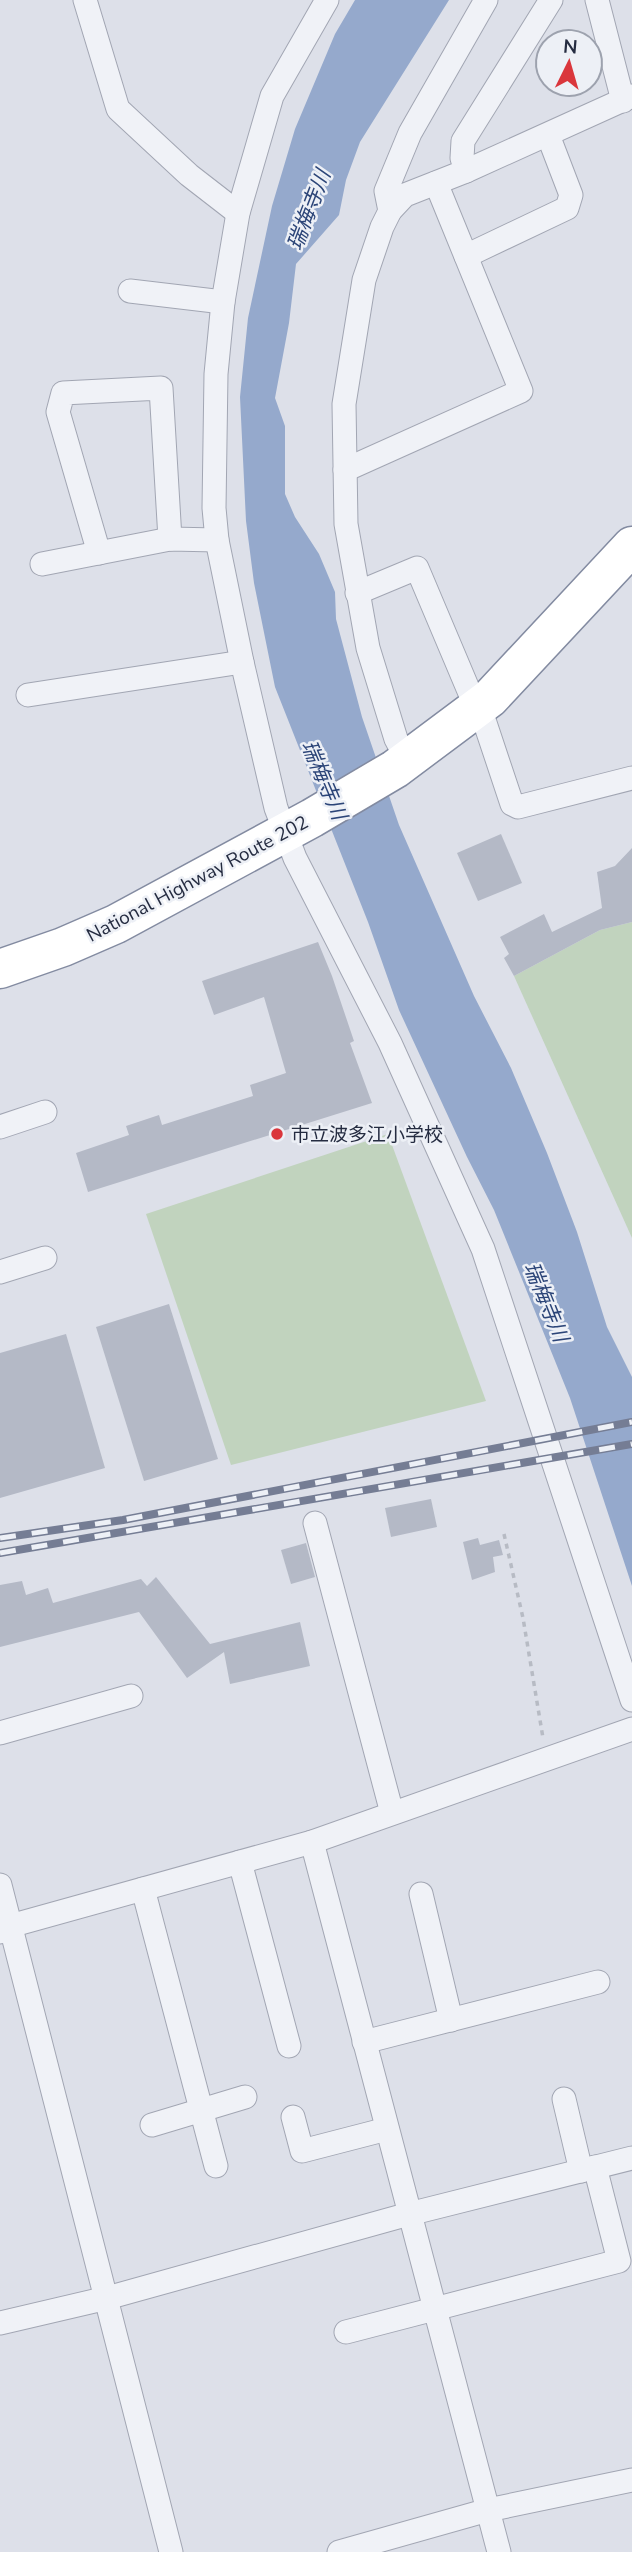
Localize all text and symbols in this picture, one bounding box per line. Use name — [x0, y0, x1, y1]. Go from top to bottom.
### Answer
north arrow — [534, 28, 604, 98]
text: N — [562, 33, 579, 61]
water label: 瑞梅寺川 — [281, 164, 338, 254]
water label: 瑞梅寺川 — [295, 736, 354, 826]
street label: National Highway Route 202 — [82, 809, 313, 949]
place label: 市立波多江小学校 — [291, 1122, 443, 1148]
marker: 市立波多江小学校 — [269, 1126, 285, 1142]
water label: 瑞梅寺川 — [517, 1258, 575, 1348]

